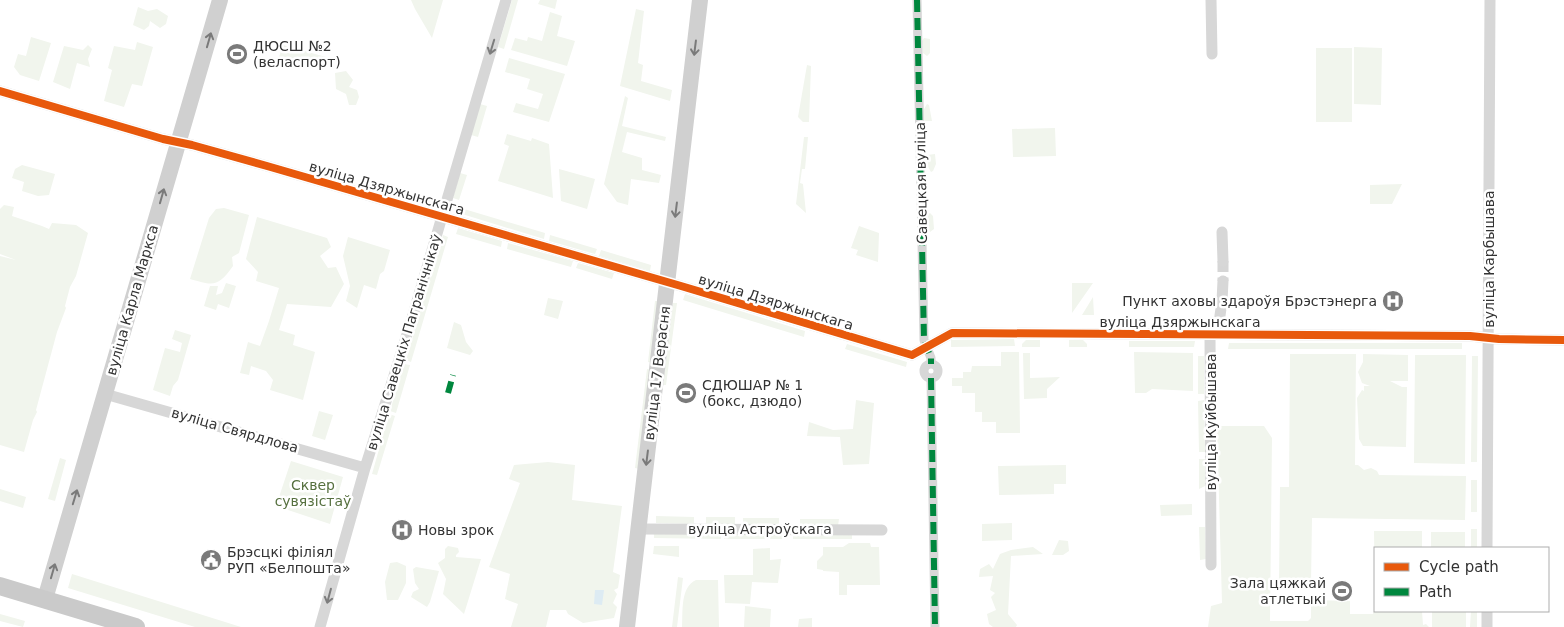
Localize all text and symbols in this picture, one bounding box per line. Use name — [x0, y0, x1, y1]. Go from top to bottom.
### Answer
one-way arrow — [204, 32, 214, 48]
place label: ДЮСШ №2 (веласпорт) — [253, 38, 341, 70]
one-way arrow — [487, 38, 497, 54]
one-way arrow — [690, 40, 700, 56]
sports icon: ДЮСШ №2 (веласпорт) — [225, 42, 249, 66]
street label: Савецкая вуліца — [912, 122, 930, 244]
street label: вуліца Дзяржынскага — [307, 158, 467, 218]
one-way arrow — [158, 188, 167, 204]
street label: вуліца Карбышава — [1481, 190, 1497, 328]
one-way arrow — [671, 202, 681, 218]
street label: вуліца Карла Маркса — [103, 223, 161, 377]
street label: вуліца Савецкіх Пагранічнікаў — [363, 232, 445, 452]
street label: вуліца Дзяржынскага — [697, 271, 855, 333]
hospital icon: Пункт аховы здароўя Брэстэнерга — [1381, 289, 1405, 313]
place label: Пункт аховы здароўя Брэстэнерга — [1122, 293, 1377, 309]
street label: вуліца 17 Верасня — [641, 305, 673, 441]
street label: вуліца Дзяржынскага — [1099, 314, 1261, 330]
street label: вуліца Куйбышава — [1203, 353, 1219, 491]
place label: СДЮШАР № 1 (бокс, дзюдо) — [702, 377, 803, 409]
sports icon: СДЮШАР № 1 (бокс, дзюдо) — [674, 381, 698, 405]
street label: вуліца Свярдлова — [170, 404, 300, 456]
one-way arrow — [642, 450, 652, 466]
park label: Сквер сувязістаў — [275, 477, 351, 509]
one-way arrow — [70, 489, 80, 505]
hospital icon: Новы зрок — [390, 518, 414, 542]
street label: вуліца Астроўскага — [688, 521, 832, 537]
place label: Новы зрок — [418, 522, 494, 538]
place label: Брэсцкі філіял РУП «Белпошта» — [227, 544, 351, 576]
legend — [1374, 547, 1549, 612]
public building icon: Брэсцкі філіял РУП «Белпошта» — [199, 548, 223, 572]
text: Cycle path — [1419, 558, 1499, 576]
one-way arrow — [49, 564, 58, 580]
place label: Зала цяжкай атлетыкі — [1230, 575, 1326, 607]
sports icon: Зала цяжкай атлетыкі — [1330, 579, 1354, 603]
text: Path — [1419, 583, 1452, 601]
one-way arrow — [323, 588, 333, 604]

